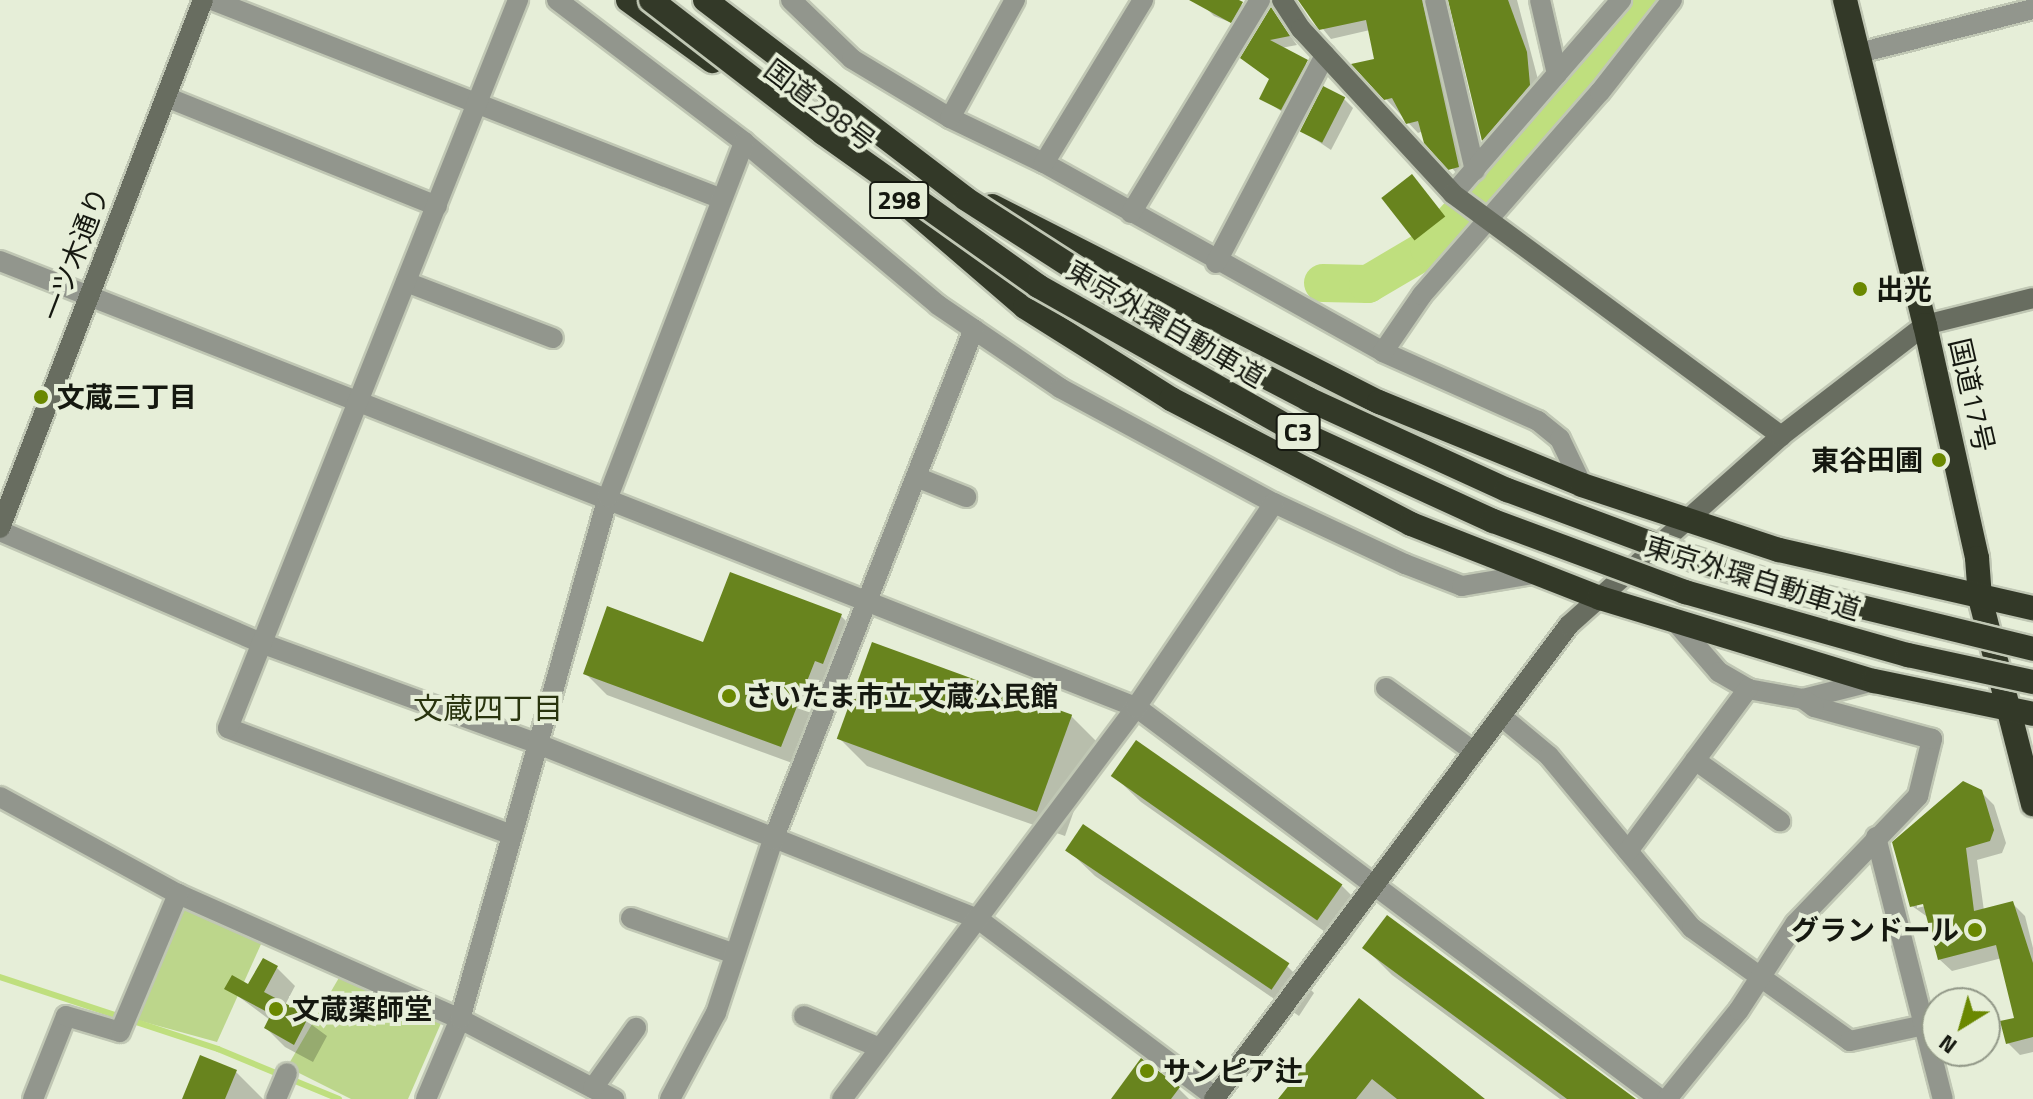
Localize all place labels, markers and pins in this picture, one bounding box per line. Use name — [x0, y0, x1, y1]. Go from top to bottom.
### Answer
place label: 出光 — [1876, 272, 1932, 306]
marker: 出光 — [1851, 280, 1869, 298]
place label: 文蔵三丁目 — [57, 380, 197, 414]
marker: 文蔵三丁目 — [32, 388, 50, 406]
place label: 東谷田圃 — [1811, 443, 1923, 477]
marker: 東谷田圃 — [1930, 451, 1948, 469]
place label: さいたま市立 文蔵公民館 — [745, 679, 1059, 713]
marker: さいたま市立 文蔵公民館 — [720, 687, 738, 705]
place label: グランドール — [1791, 913, 1959, 947]
marker: グランドール — [1966, 921, 1984, 939]
place label: 文蔵薬師堂 — [292, 992, 432, 1026]
marker: 文蔵薬師堂 — [267, 1000, 285, 1018]
place label: サンピア辻 — [1163, 1054, 1303, 1088]
marker: サンピア辻 — [1138, 1062, 1156, 1080]

